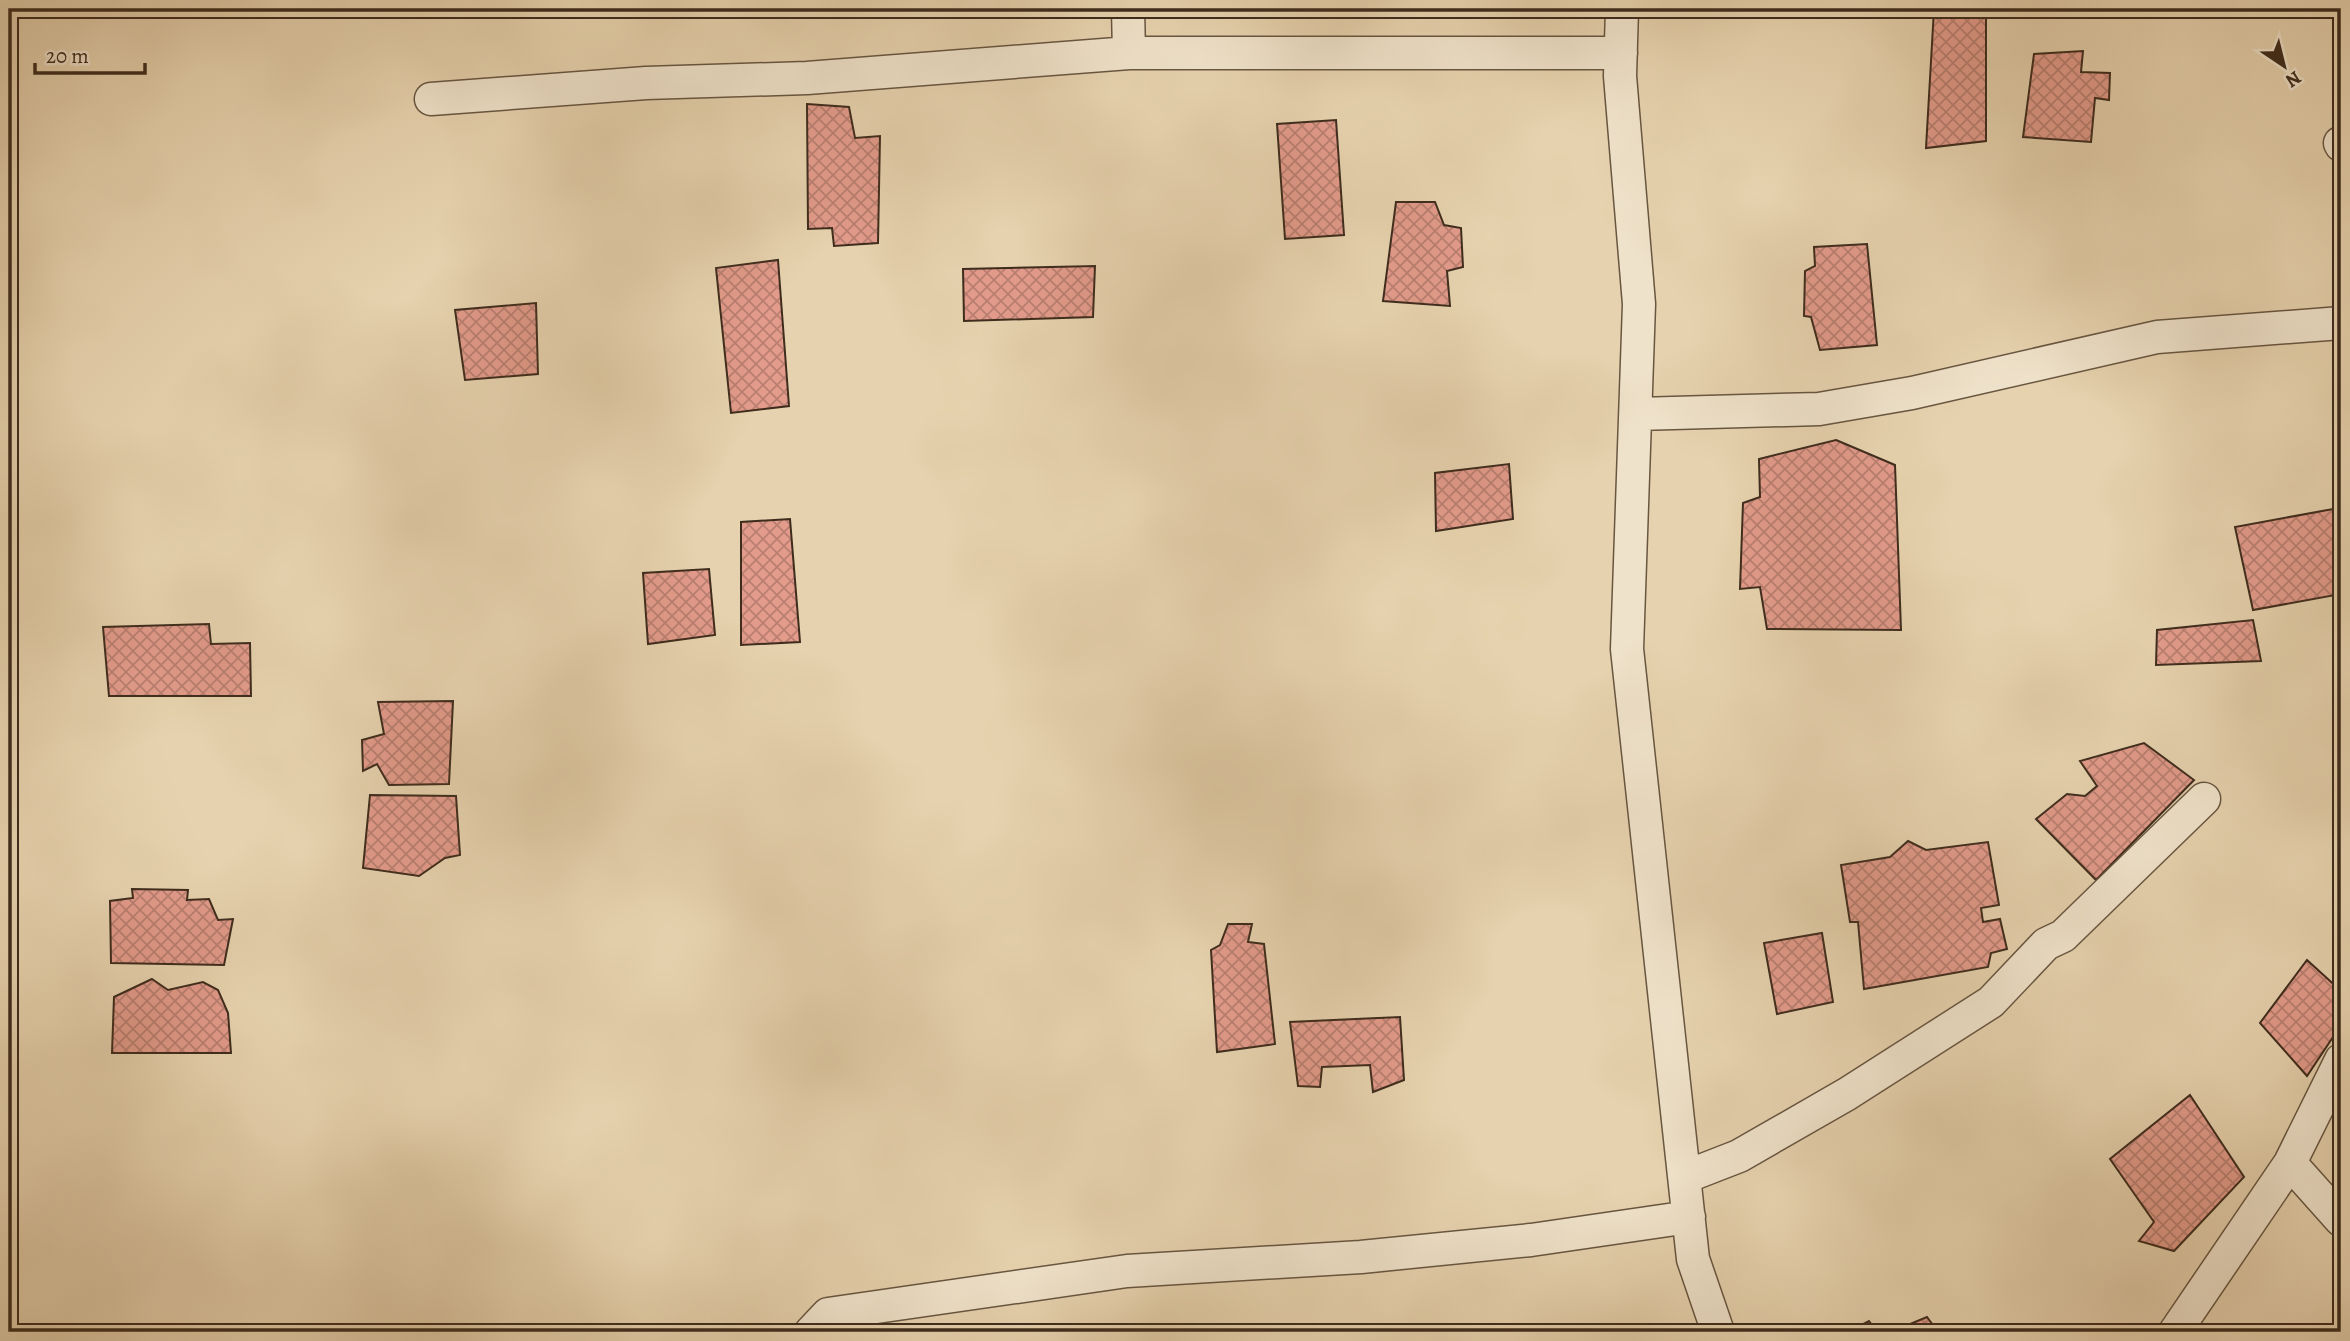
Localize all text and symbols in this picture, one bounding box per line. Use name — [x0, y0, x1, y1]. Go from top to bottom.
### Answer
scale bar — [35, 32, 145, 76]
north arrow — [2248, 32, 2318, 102]
text: 20 m — [46, 42, 89, 70]
text: N — [2280, 64, 2306, 94]

